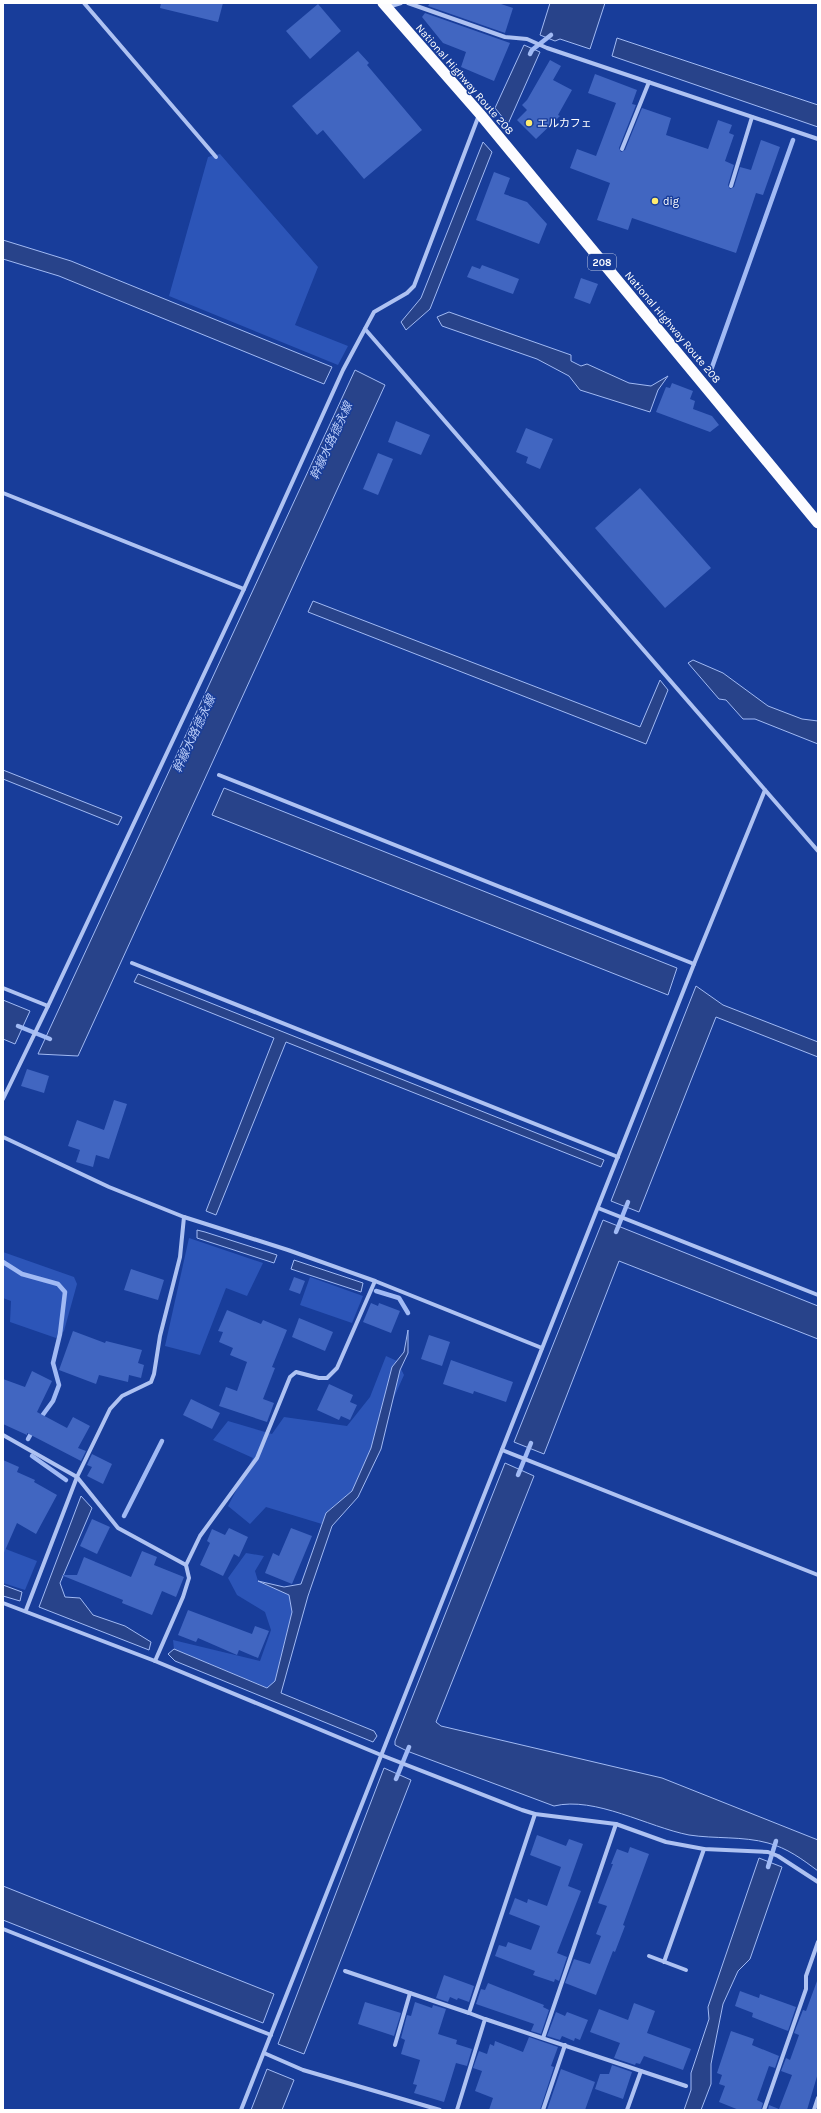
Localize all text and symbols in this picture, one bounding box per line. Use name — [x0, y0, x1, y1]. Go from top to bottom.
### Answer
street label: National Highway Route 208 — [413, 21, 516, 137]
place label: エルカフェ — [537, 117, 592, 130]
marker: エルカフェ — [524, 118, 534, 128]
place label: dig — [663, 195, 680, 208]
marker: dig — [650, 196, 660, 206]
road number: 208 — [588, 254, 616, 270]
street label: National Highway Route 208 — [622, 269, 723, 386]
water label: 幹線水路徳永線 — [307, 398, 356, 482]
water label: 幹線水路徳永線 — [170, 691, 219, 775]

